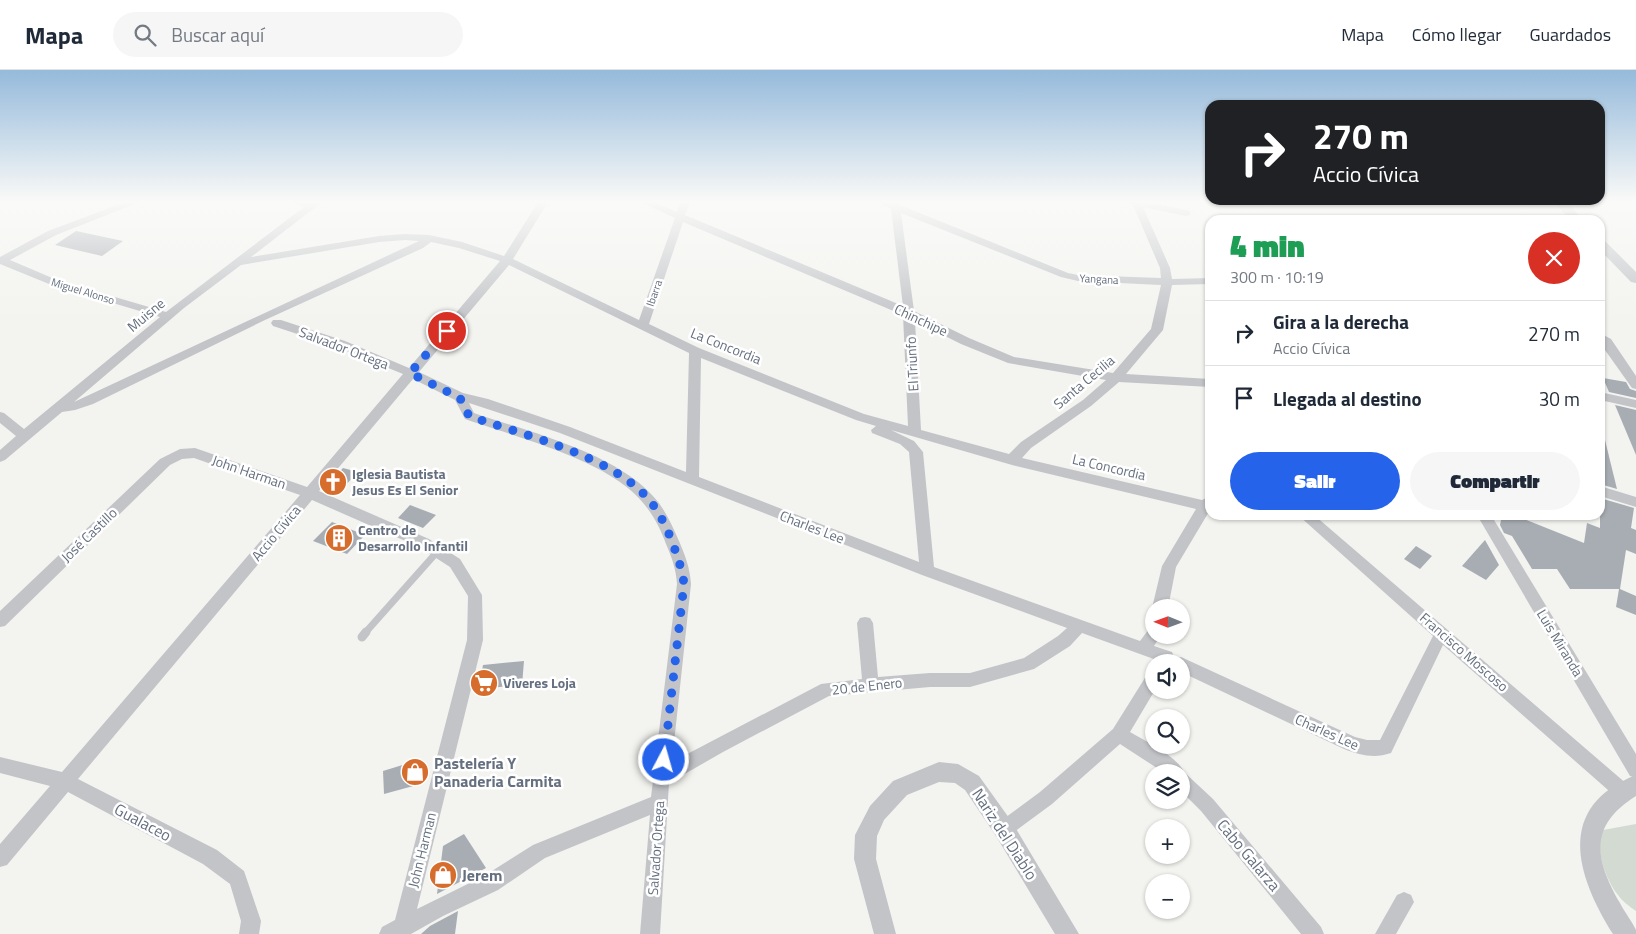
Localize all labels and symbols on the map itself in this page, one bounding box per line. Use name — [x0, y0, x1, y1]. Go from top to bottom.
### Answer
street label: Yangana — [1079, 270, 1119, 288]
street label: Miguel Alonso — [49, 274, 117, 308]
street label: Ibarra — [642, 277, 666, 308]
street label: Muisne — [122, 293, 169, 337]
street label: Chinchipe — [891, 298, 951, 341]
pin — [426, 310, 468, 352]
street label: Salvador Ortega — [296, 321, 392, 374]
street label: La Concordia — [688, 322, 765, 369]
street label: El Triunfo — [900, 336, 923, 392]
street label: Santa Cecilia — [1049, 350, 1119, 413]
street label: La Concordia — [1070, 448, 1148, 485]
street label: John Harman — [209, 449, 289, 494]
place label: Iglesia Bautista Jesus Es El Senior — [352, 463, 458, 500]
church icon: Iglesia Bautista Jesus Es El Senior — [318, 467, 348, 497]
street label: Accio Cívica — [246, 500, 305, 565]
street label: José Castillo — [56, 502, 121, 567]
street label: Charles Lee — [777, 505, 848, 548]
place label: Centro de Desarrollo Infantil — [358, 519, 468, 556]
building icon: Centro de Desarrollo Infantil — [324, 523, 354, 553]
north arrow — [1145, 599, 1190, 644]
street label: Luis Miranda — [1532, 605, 1589, 680]
street label: Francisco Moscoso — [1415, 607, 1513, 696]
supermarket icon: Viveres Loja — [469, 668, 499, 698]
street label: 20 de Enero — [831, 671, 903, 700]
place label: Viveres Loja — [503, 672, 576, 693]
street label: Charles Lee — [1292, 708, 1362, 755]
position arrow — [637, 733, 689, 785]
place label: Pastelería Y Panaderia Carmita — [434, 751, 562, 793]
shop icon: Pastelería Y Panaderia Carmita — [400, 757, 430, 787]
street label: Nariz del Diablo — [966, 783, 1044, 885]
street label: Gualaceo — [110, 797, 176, 847]
street label: Salvador Ortega — [642, 800, 669, 896]
street label: John Harman — [402, 810, 441, 890]
street label: Cabo Galarza — [1212, 814, 1286, 896]
shop icon: Jerem — [428, 860, 458, 890]
place label: Jerem — [462, 863, 502, 887]

